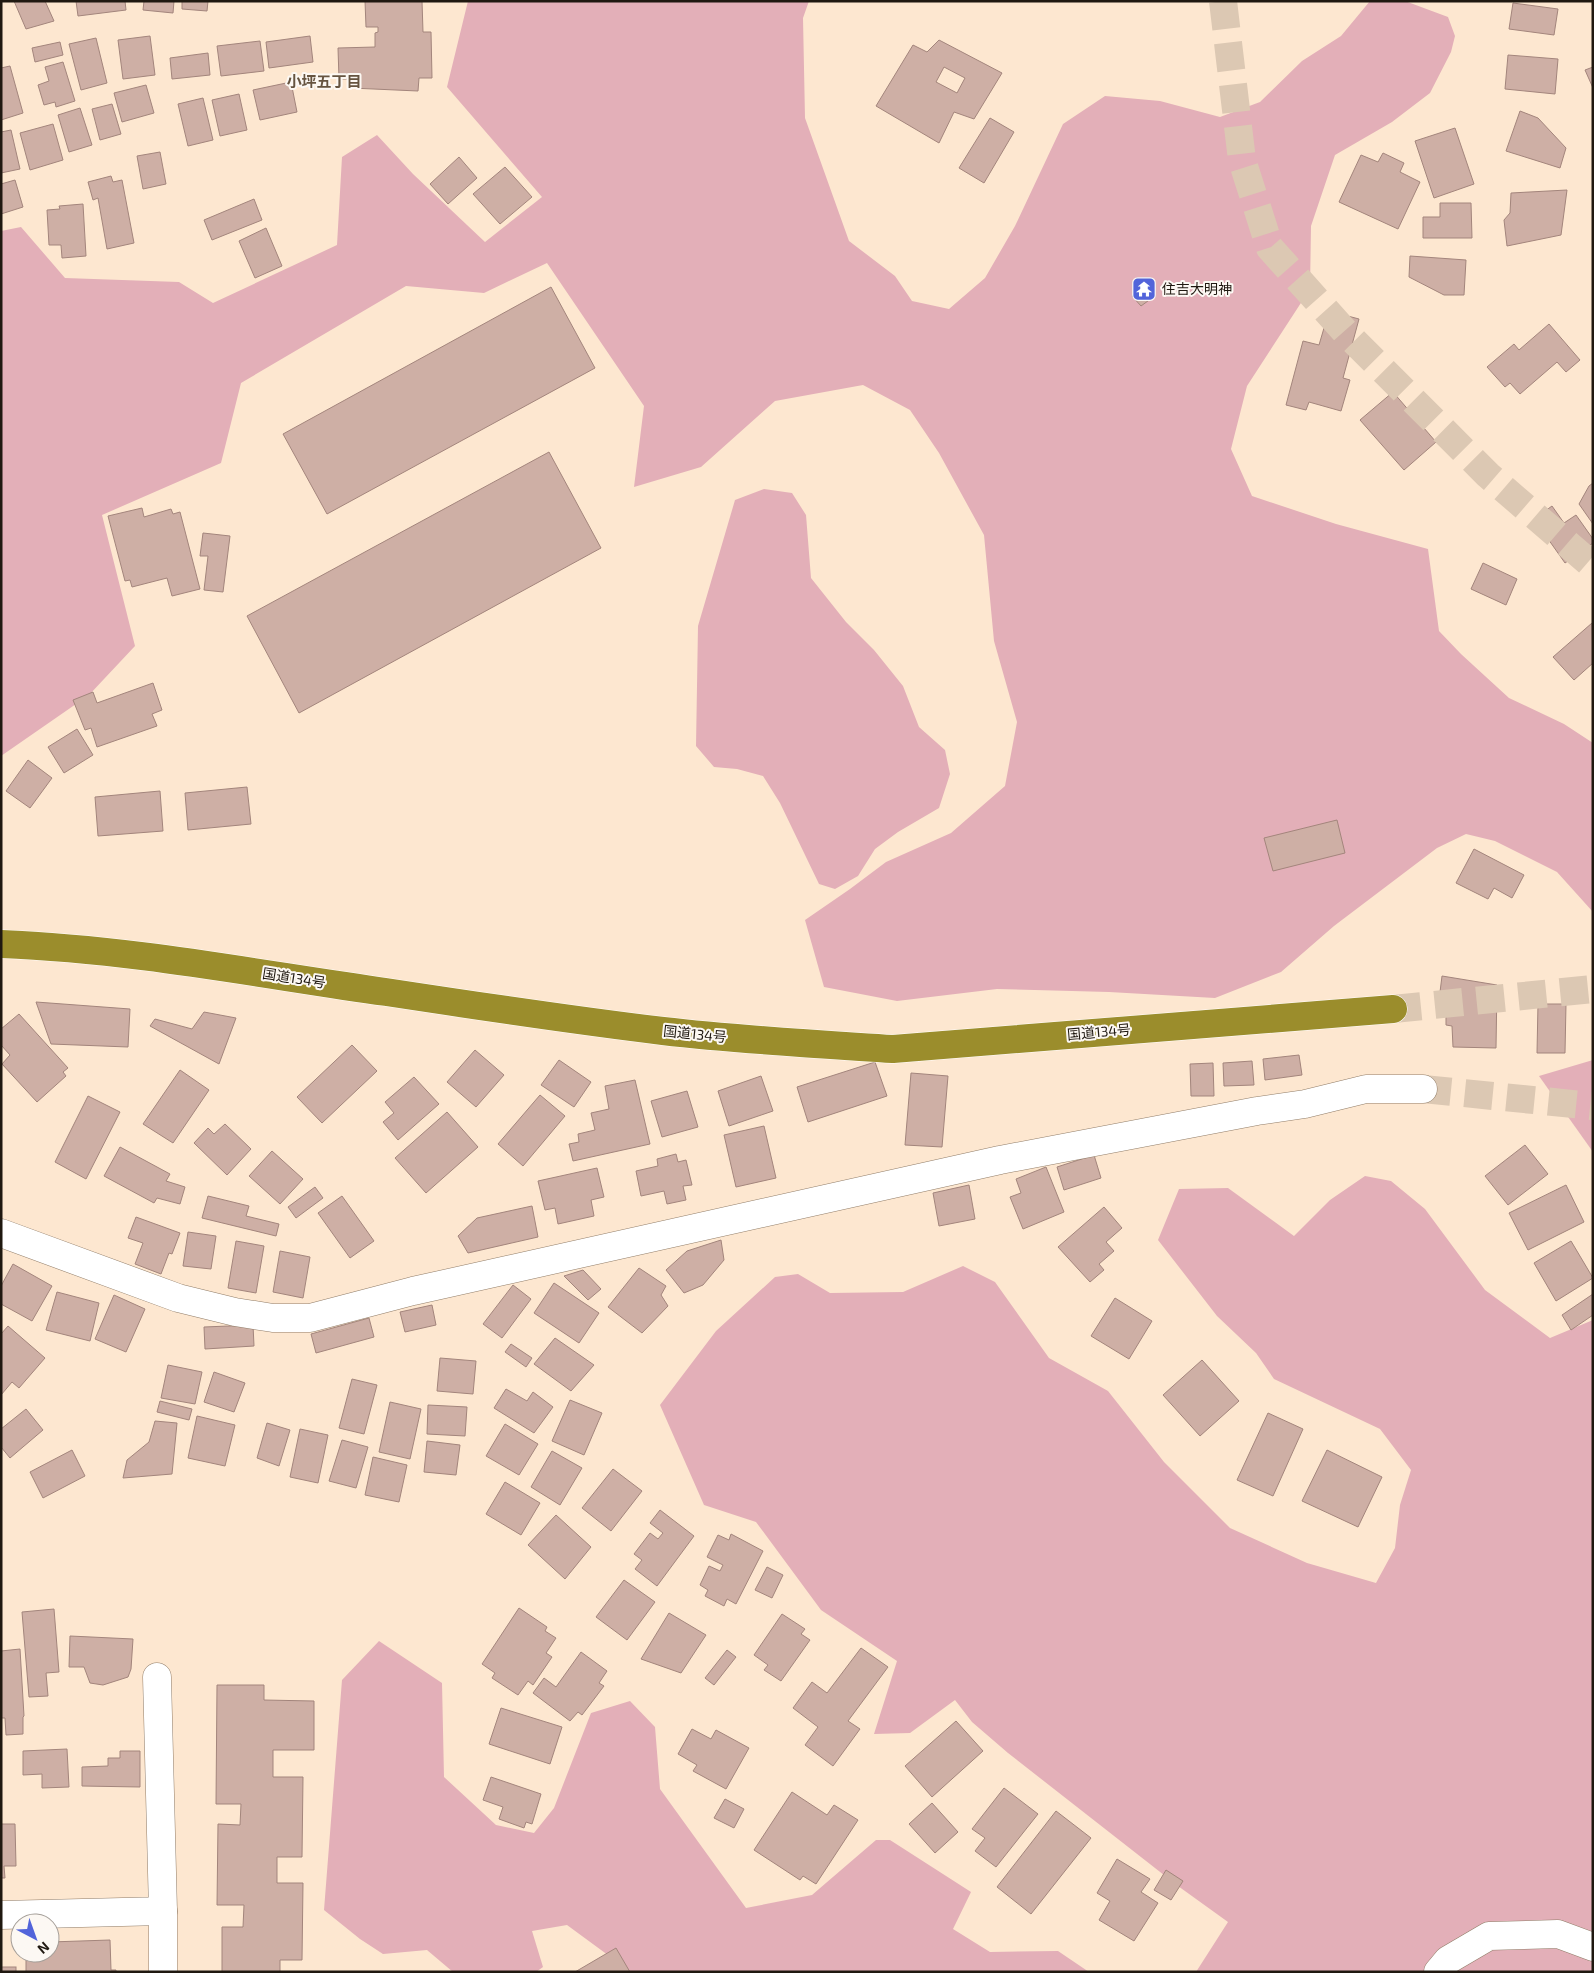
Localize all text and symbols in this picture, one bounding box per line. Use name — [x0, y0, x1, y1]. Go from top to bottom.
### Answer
district label: 小坪五丁目 — [286, 72, 362, 90]
temple icon: 住吉大明神 — [1131, 276, 1157, 302]
place label: 住吉大明神 — [1162, 280, 1232, 297]
street label: 国道134号 — [261, 964, 327, 991]
street label: 国道134号 — [1066, 1020, 1132, 1043]
street label: 国道134号 — [662, 1022, 728, 1045]
north arrow — [10, 1913, 60, 1963]
text: N — [34, 1938, 53, 1958]

